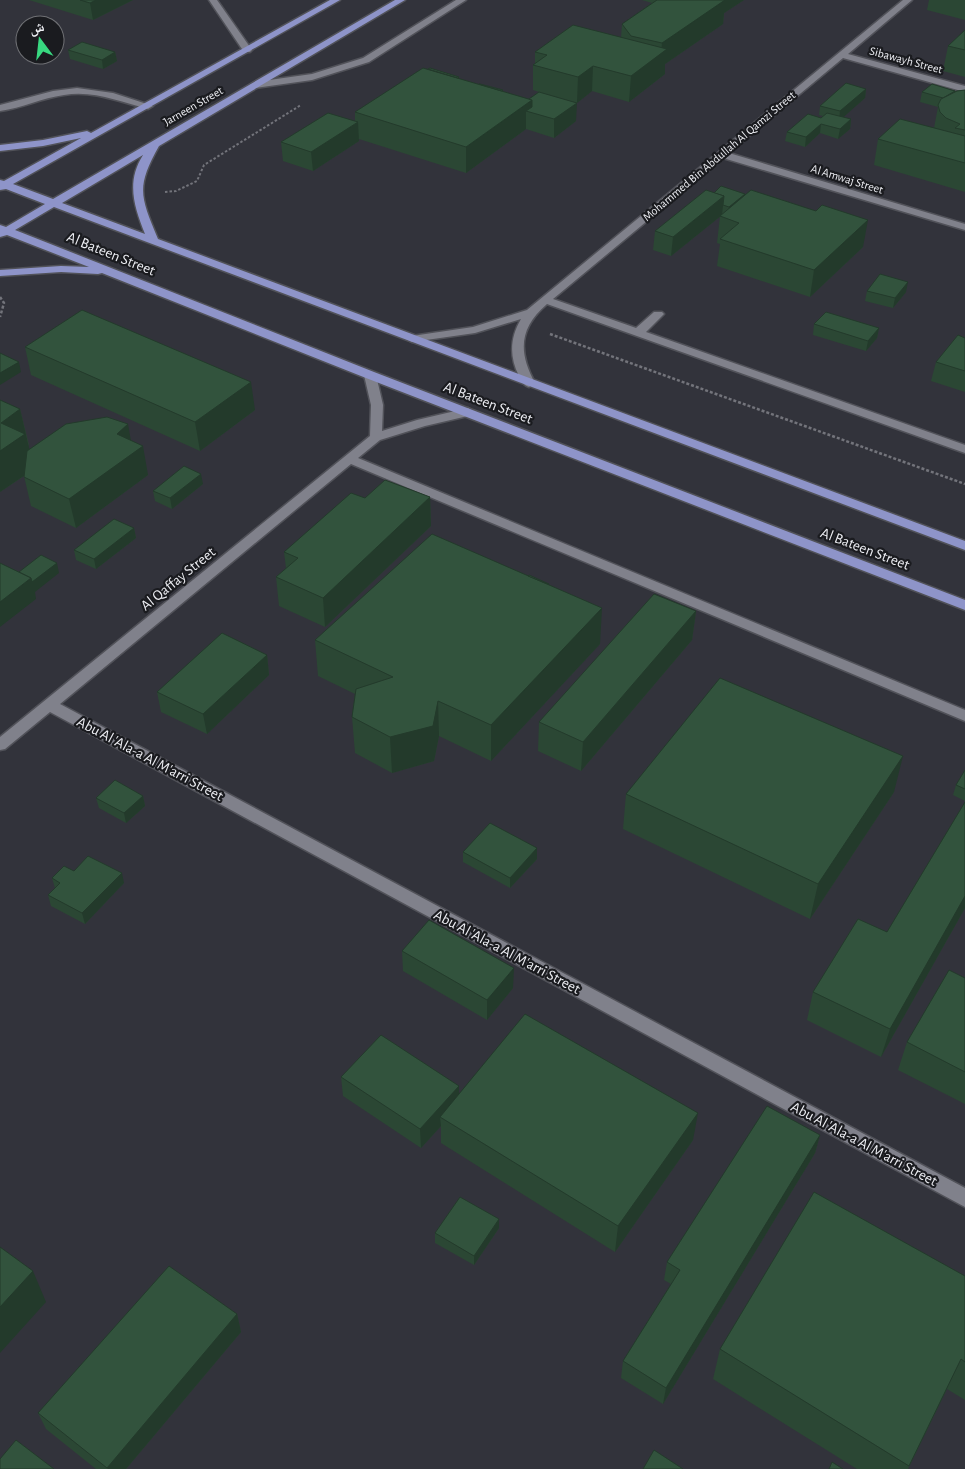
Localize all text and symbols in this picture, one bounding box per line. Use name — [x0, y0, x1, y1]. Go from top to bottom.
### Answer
north arrow — [15, 15, 65, 65]
text: ش — [28, 20, 46, 38]
street label: Sibawayh Street — [868, 44, 944, 77]
street label: Jarneen Street — [161, 84, 225, 128]
street label: Mohammed Bin Abdullah Al Qamzi Street — [640, 89, 798, 224]
street label: Al Amwaj Street — [809, 162, 885, 197]
street label: Al Bateen Street — [65, 229, 157, 279]
street label: Al Bateen Street — [442, 379, 535, 427]
street label: Al Bateen Street — [819, 525, 912, 573]
street label: Al Qaffay Street — [138, 544, 218, 613]
street label: Abu Al 'Ala-a Al M'arri Street — [74, 714, 226, 804]
street label: Abu Al 'Ala-a Al M'arri Street — [431, 907, 583, 997]
street label: Abu Al 'Ala-a Al M'arri Street — [788, 1099, 940, 1189]

